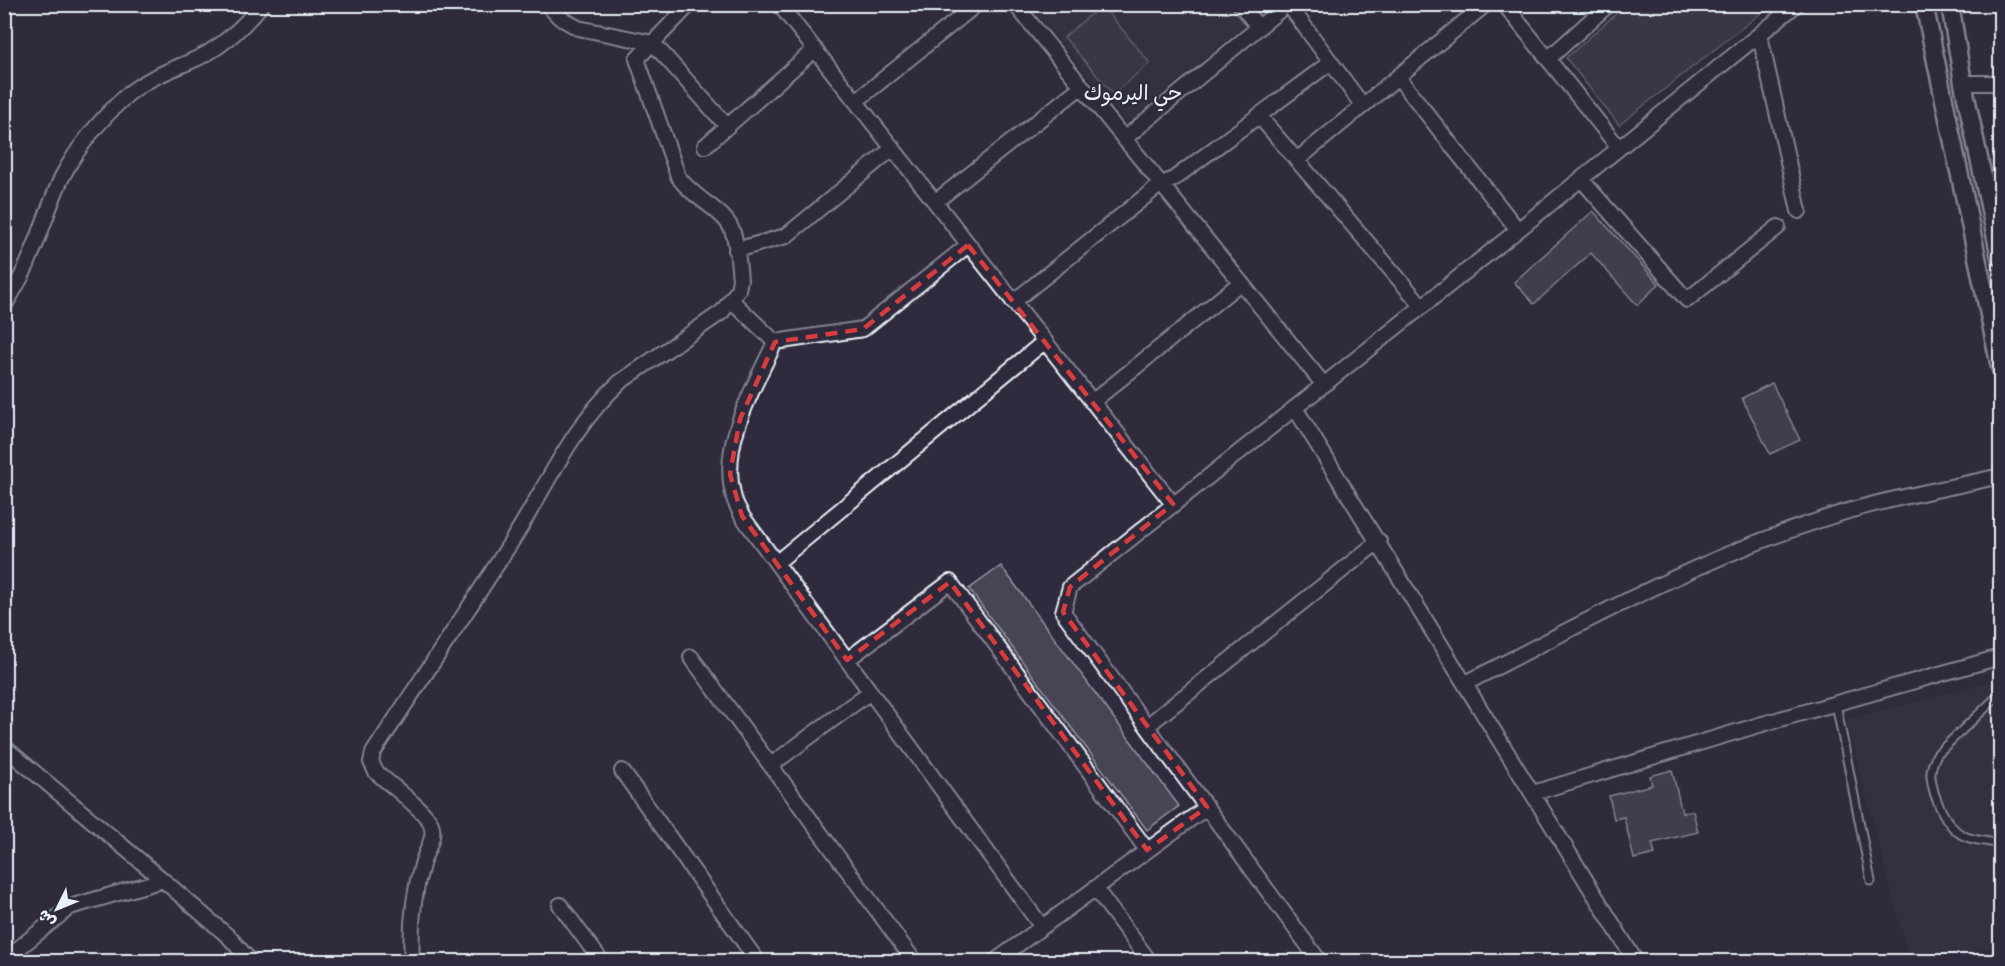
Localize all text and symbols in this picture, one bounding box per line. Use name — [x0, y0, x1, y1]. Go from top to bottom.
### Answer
district label: حي اليرموك — [1084, 81, 1182, 112]
north arrow — [27, 879, 87, 939]
text: ش — [33, 903, 62, 932]

